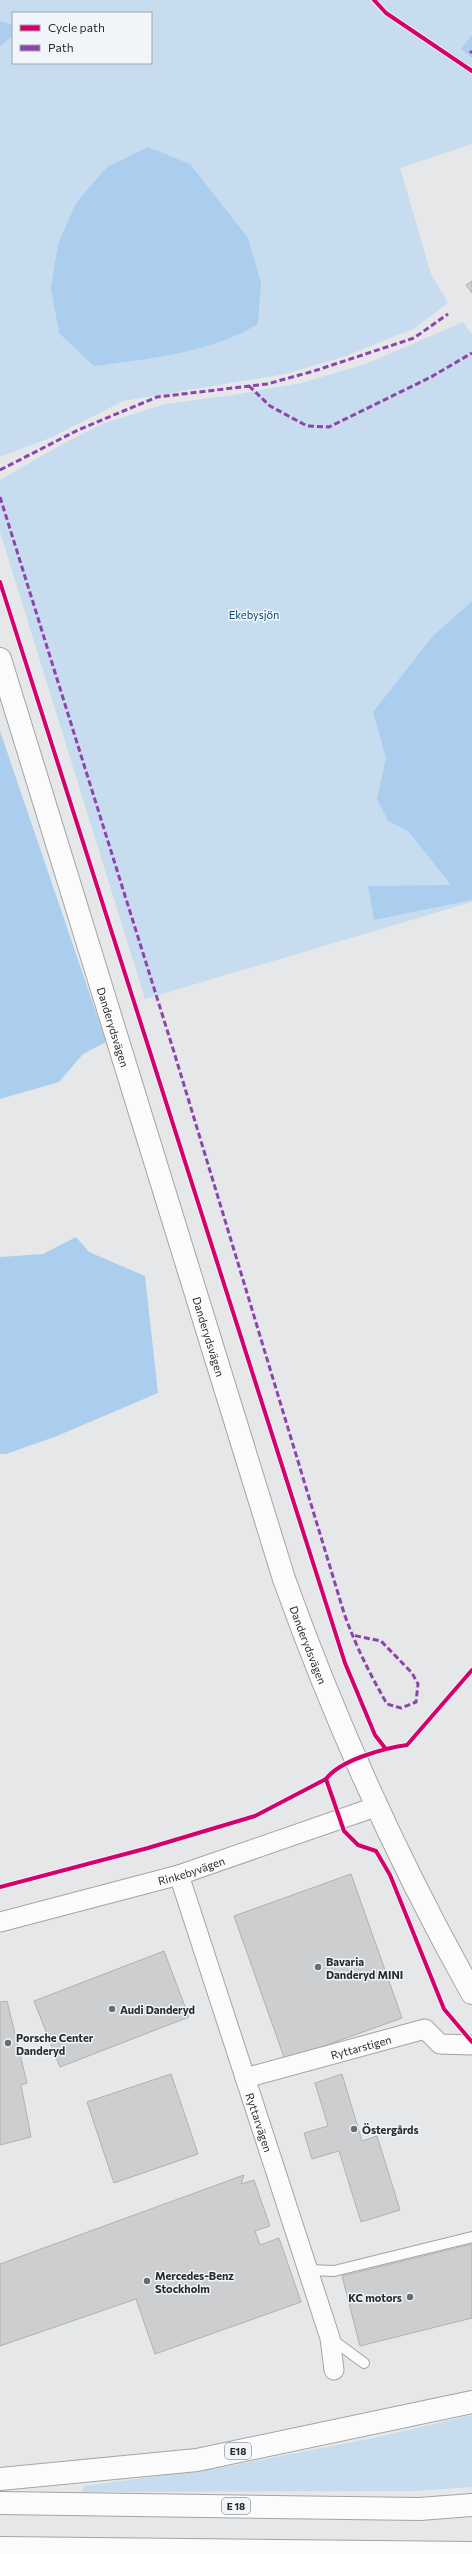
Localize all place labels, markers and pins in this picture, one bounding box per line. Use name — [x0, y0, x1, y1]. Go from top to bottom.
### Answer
place label: Bavaria Danderyd MINI — [326, 1955, 403, 1981]
marker: Bavaria Danderyd MINI — [313, 1962, 323, 1972]
place label: Audi Danderyd — [120, 2003, 195, 2016]
marker: Audi Danderyd — [107, 2004, 117, 2014]
place label: Porsche Center Danderyd — [16, 2031, 94, 2057]
marker: Porsche Center Danderyd — [3, 2038, 13, 2048]
place label: Östergårds — [362, 2123, 419, 2136]
marker: Östergårds — [349, 2124, 359, 2134]
place label: Mercedes-Benz Stockholm — [155, 2269, 234, 2295]
marker: Mercedes-Benz Stockholm — [142, 2276, 152, 2286]
place label: KC motors — [348, 2291, 402, 2304]
marker: KC motors — [405, 2292, 415, 2302]

